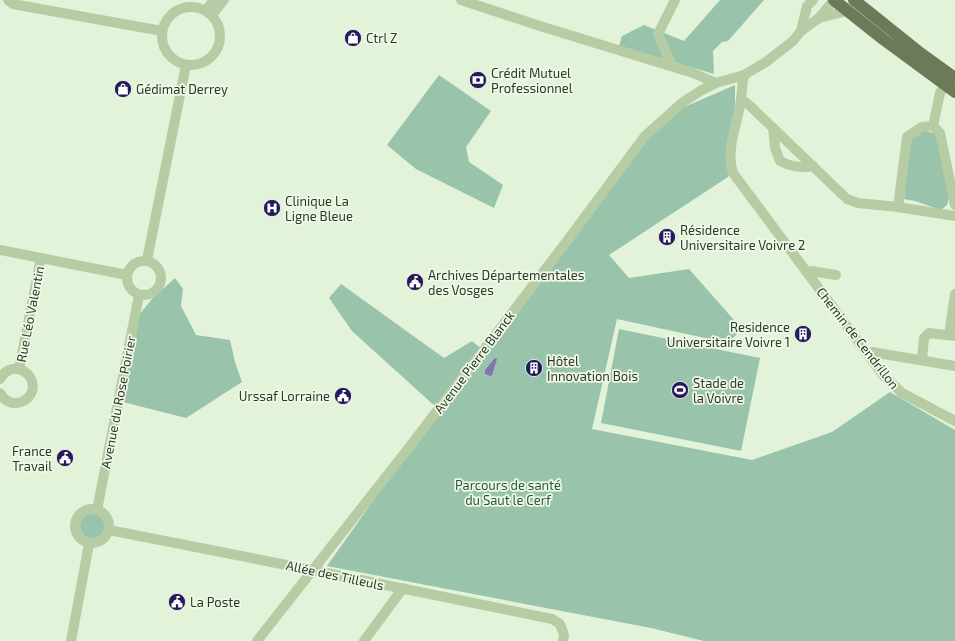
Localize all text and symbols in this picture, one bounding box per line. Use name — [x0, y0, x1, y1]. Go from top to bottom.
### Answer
shop icon: Ctrl Z — [343, 28, 363, 48]
place label: Ctrl Z — [366, 30, 397, 46]
place label: Crédit Mutuel Professionnel — [491, 65, 573, 96]
bank icon: Crédit Mutuel Professionnel — [468, 70, 488, 90]
shop icon: Gédimat Derrey — [113, 79, 133, 99]
place label: Gédimat Derrey — [136, 81, 228, 97]
place label: Clinique La Ligne Bleue — [285, 193, 353, 224]
hospital icon: Clinique La Ligne Bleue — [262, 198, 282, 218]
place label: Résidence Universitaire Voivre 2 — [680, 222, 805, 253]
building icon: Résidence Universitaire Voivre 2 — [657, 227, 677, 247]
street label: Rue Léo Valentin — [13, 264, 47, 364]
place label: Archives Départementales des Vosges — [428, 267, 584, 298]
public building icon: Archives Départementales des Vosges — [405, 272, 425, 292]
street label: Chemin de Cendrillon — [813, 284, 903, 392]
street label: Avenue Pierre Blanck — [430, 307, 518, 416]
place label: Residence Universitaire Voivre 1 — [667, 319, 790, 350]
building icon: Residence Universitaire Voivre 1 — [793, 324, 813, 344]
street label: Avenue du Rose Poirier — [97, 334, 139, 470]
place label: Hôtel Innovation Bois — [547, 353, 638, 384]
building icon: Hôtel Innovation Bois — [524, 358, 544, 378]
place label: Stade de la Voivre — [693, 375, 744, 406]
sports icon: Stade de la Voivre — [670, 380, 690, 400]
public building icon: Urssaf Lorraine — [333, 386, 353, 406]
place label: Urssaf Lorraine — [239, 388, 330, 404]
place label: France Travail — [12, 443, 52, 474]
public building icon: France Travail — [55, 448, 75, 468]
park label: Parcours de santé du Saut le Cerf — [455, 477, 561, 508]
street label: Allée des Tilleuls — [285, 557, 385, 593]
public building icon: La Poste — [167, 592, 187, 612]
place label: La Poste — [190, 594, 240, 610]

